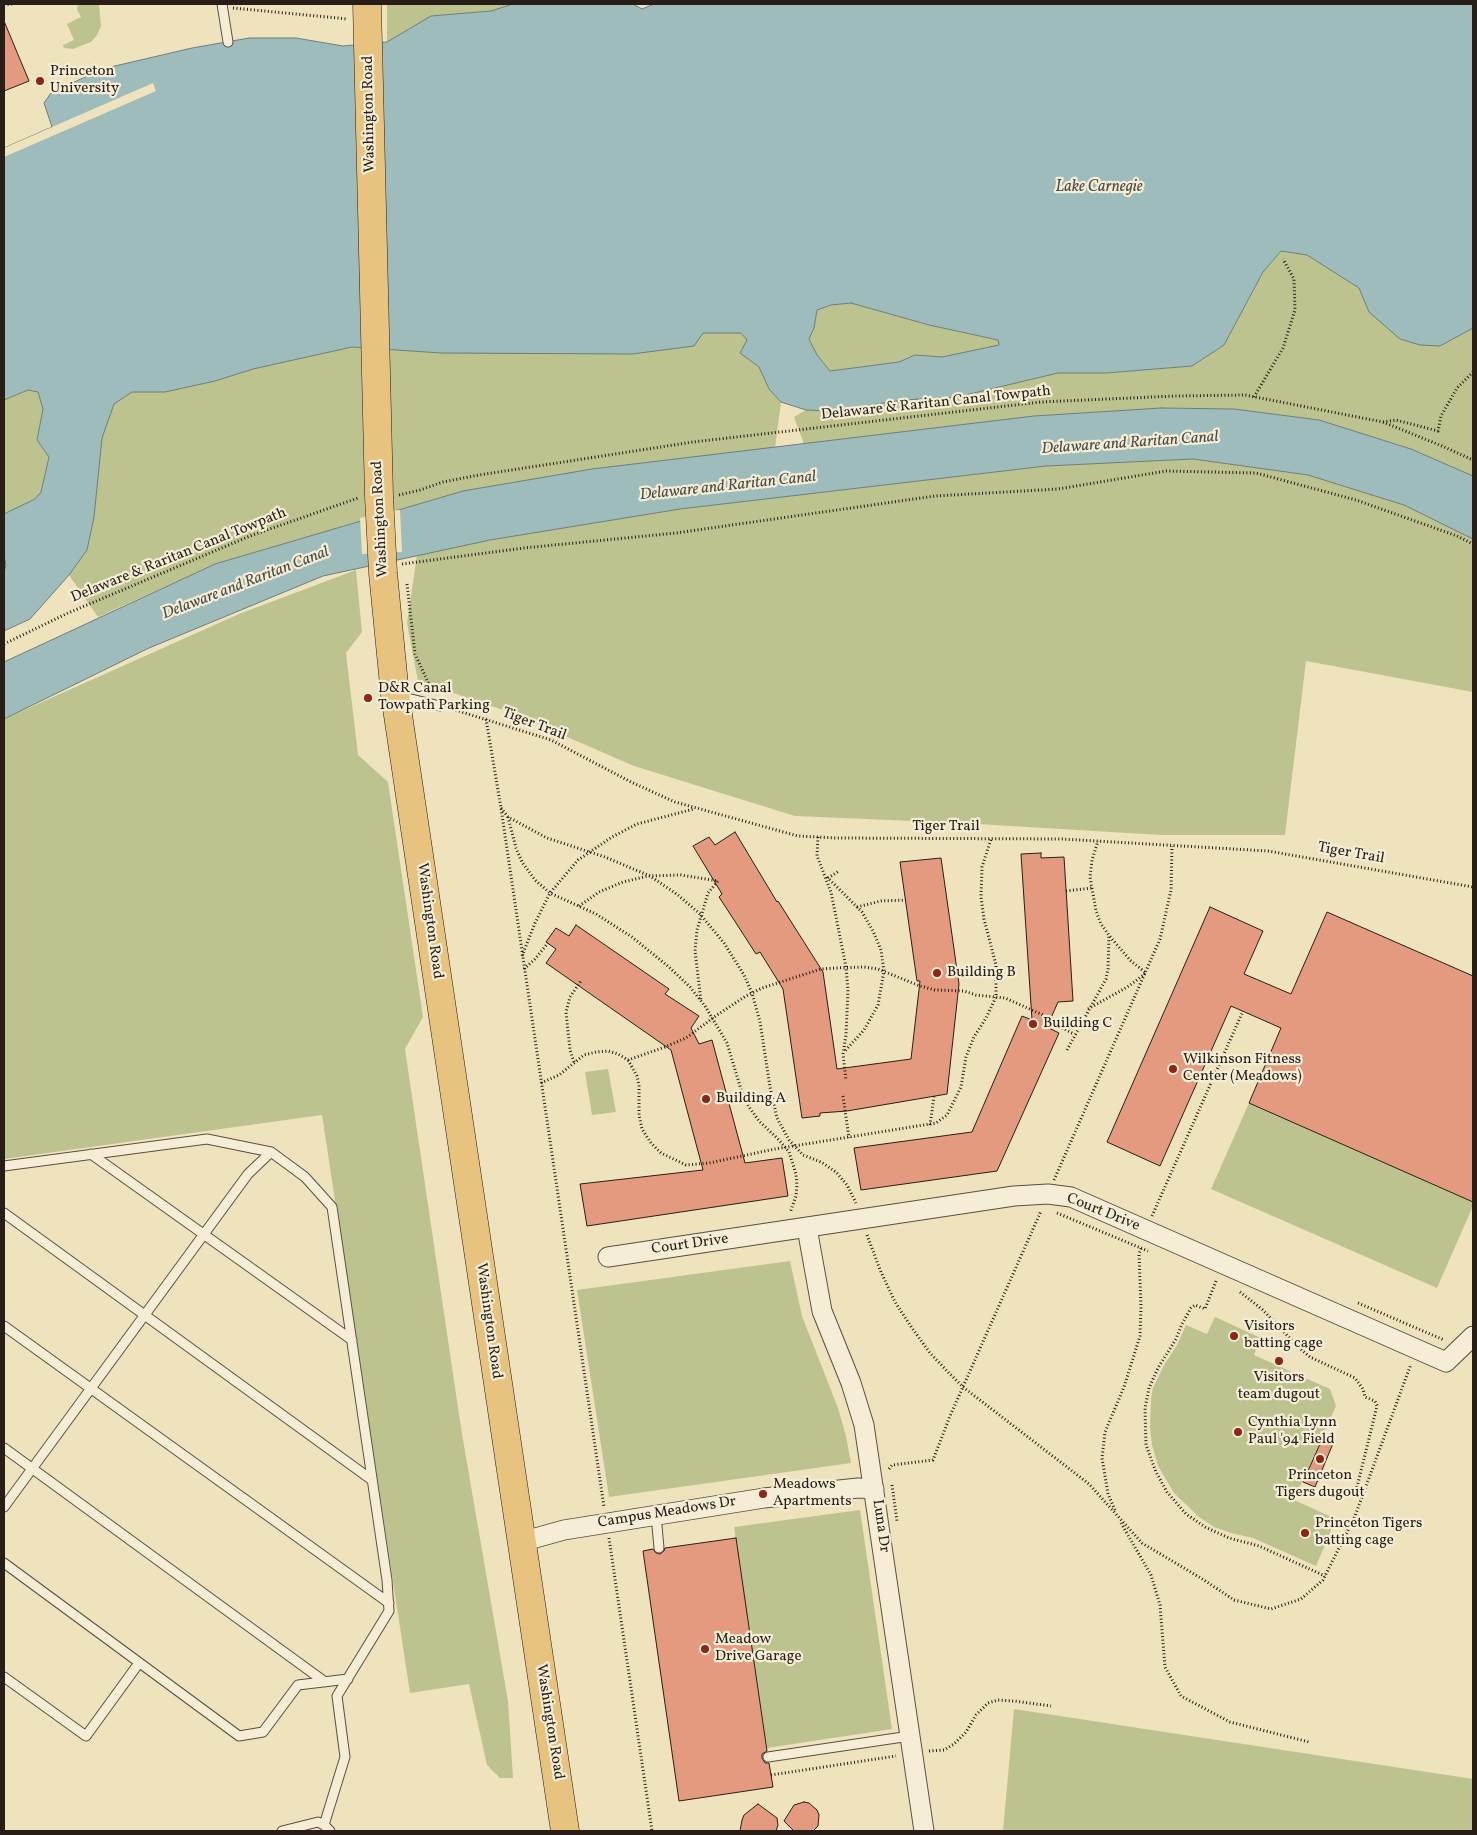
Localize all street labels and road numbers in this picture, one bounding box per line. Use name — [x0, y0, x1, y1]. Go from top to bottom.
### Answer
street label: Washington Road — [360, 55, 380, 173]
street label: Delaware & Raritan Canal Towpath — [820, 383, 1052, 425]
street label: Washington Road — [369, 460, 393, 578]
street label: Delaware & Raritan Canal Towpath — [69, 504, 289, 608]
street label: Tiger Trail — [499, 704, 569, 746]
street label: Tiger Trail — [912, 818, 980, 836]
street label: Tiger Trail — [1316, 839, 1386, 869]
street label: Washington Road — [412, 862, 446, 980]
street label: Court Drive — [1064, 1190, 1142, 1236]
street label: Court Drive — [650, 1231, 730, 1259]
street label: Washington Road — [471, 1262, 505, 1380]
street label: Campus Meadows Dr — [597, 1493, 737, 1533]
street label: Luna Dr — [867, 1498, 893, 1554]
street label: Washington Road — [531, 1663, 567, 1781]

